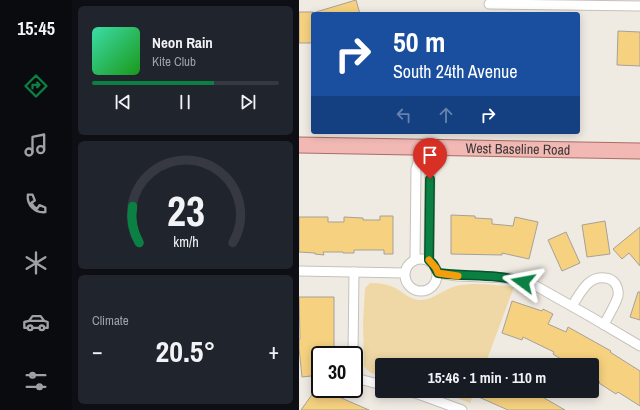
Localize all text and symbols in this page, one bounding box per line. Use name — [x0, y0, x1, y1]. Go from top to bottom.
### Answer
text: 15:45 — [17, 16, 55, 41]
text: 50 m — [393, 23, 445, 61]
icon: right — [327, 28, 379, 80]
text: Neon Rain — [152, 32, 213, 53]
text: Kite Club — [152, 53, 196, 70]
text: South 24th Avenue — [393, 59, 518, 84]
icon: directions — [22, 72, 50, 100]
icon: previous — [112, 91, 134, 113]
icon: pause — [174, 91, 196, 113]
icon: next — [237, 91, 259, 113]
icon: left — [393, 104, 415, 126]
icon: ahead — [435, 104, 457, 126]
icon: right — [477, 104, 499, 126]
icon: music — [22, 131, 50, 159]
pin — [413, 138, 447, 179]
street label: West Baseline Road — [466, 139, 570, 159]
icon: arrive — [419, 144, 441, 166]
text: 23 — [167, 183, 204, 239]
icon: phone — [22, 190, 50, 218]
text: km/h — [173, 232, 198, 251]
icon: climate — [22, 249, 50, 277]
position arrow — [502, 261, 544, 303]
icon: car — [22, 308, 50, 336]
text: Climate — [92, 312, 129, 329]
text: 20.5° — [156, 331, 215, 371]
text: − — [92, 336, 103, 366]
text: + — [268, 336, 279, 366]
speed limit sign: 30 — [311, 346, 363, 398]
icon: filters — [22, 367, 50, 395]
text: 15:46 · 1 min · 110 m — [428, 367, 546, 388]

